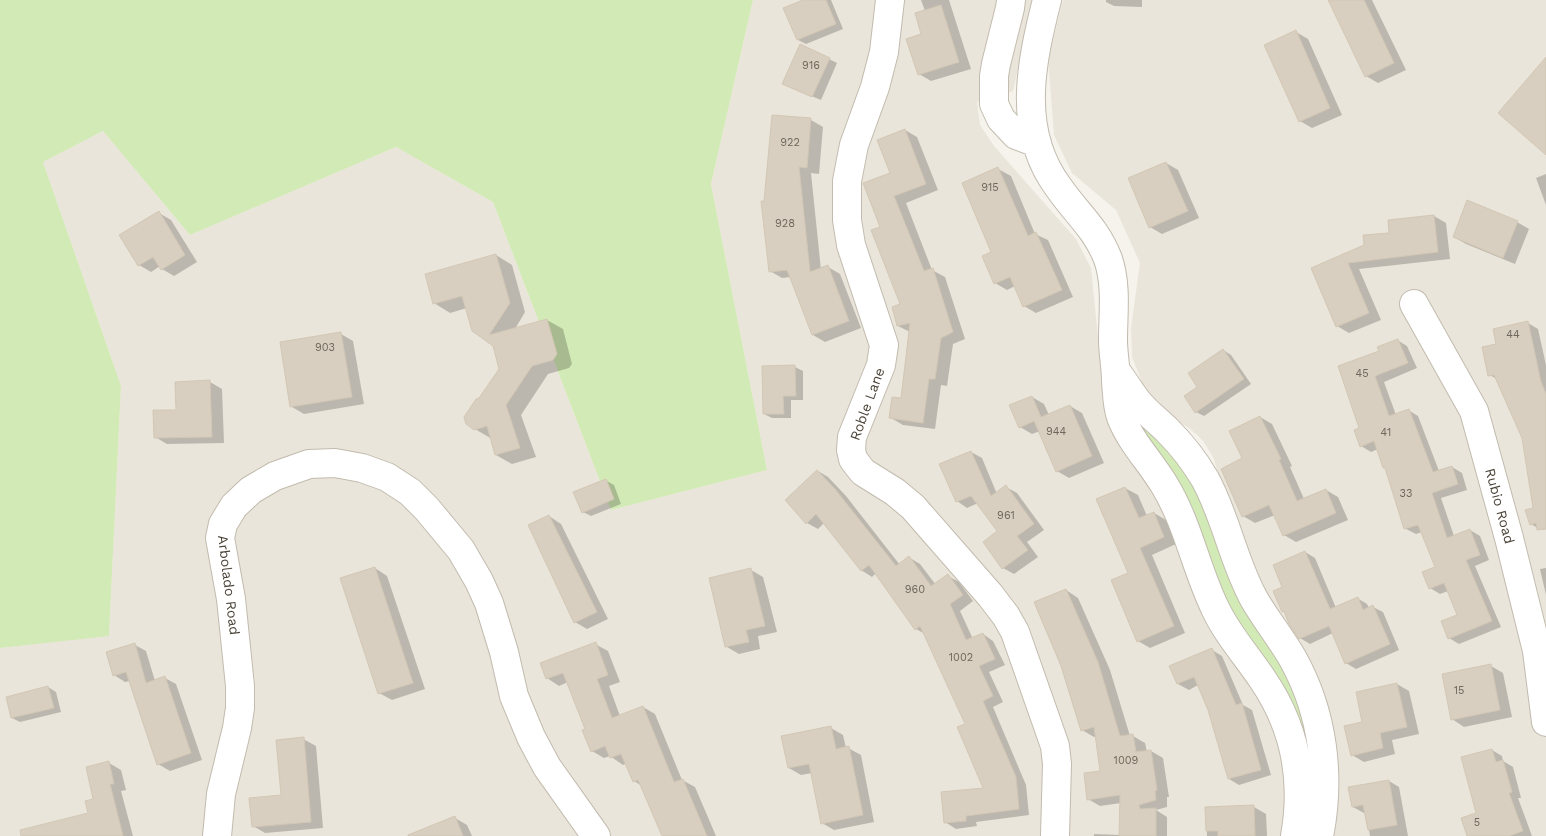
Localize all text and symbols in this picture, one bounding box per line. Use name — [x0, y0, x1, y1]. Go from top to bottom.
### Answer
house number: 916 — [802, 59, 820, 72]
house number: 922 — [780, 136, 800, 149]
house number: 915 — [981, 181, 999, 194]
house number: 928 — [775, 217, 795, 230]
house number: 44 — [1506, 328, 1520, 341]
house number: 903 — [315, 341, 335, 354]
street label: Roble Lane — [846, 365, 888, 443]
house number: 45 — [1355, 367, 1369, 380]
house number: 944 — [1046, 425, 1066, 438]
house number: 41 — [1381, 426, 1391, 439]
street label: Rubio Road — [1482, 466, 1518, 546]
house number: 33 — [1400, 487, 1412, 500]
house number: 961 — [997, 509, 1015, 522]
street label: Arbolado Road — [215, 534, 243, 636]
house number: 960 — [905, 583, 925, 596]
house number: 1002 — [949, 651, 973, 664]
house number: 15 — [1454, 684, 1464, 697]
house number: 1009 — [1114, 754, 1139, 767]
house number: 5 — [1474, 816, 1480, 829]

